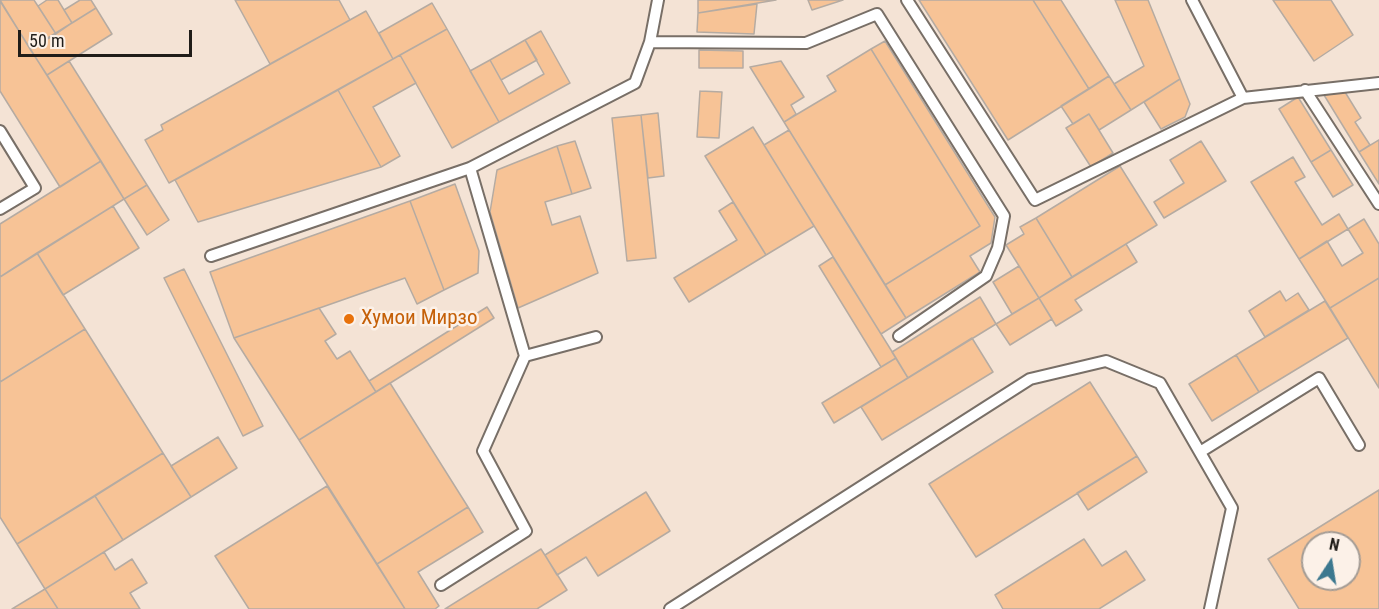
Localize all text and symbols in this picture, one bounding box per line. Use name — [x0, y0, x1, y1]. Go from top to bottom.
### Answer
scale bar — [21, 18, 195, 56]
text: 50 m — [29, 30, 64, 51]
place label: Хумои Мирзо — [361, 306, 477, 332]
marker: Хумои Мирзо — [342, 312, 356, 326]
north arrow — [1301, 531, 1361, 591]
text: N — [1328, 535, 1341, 555]

